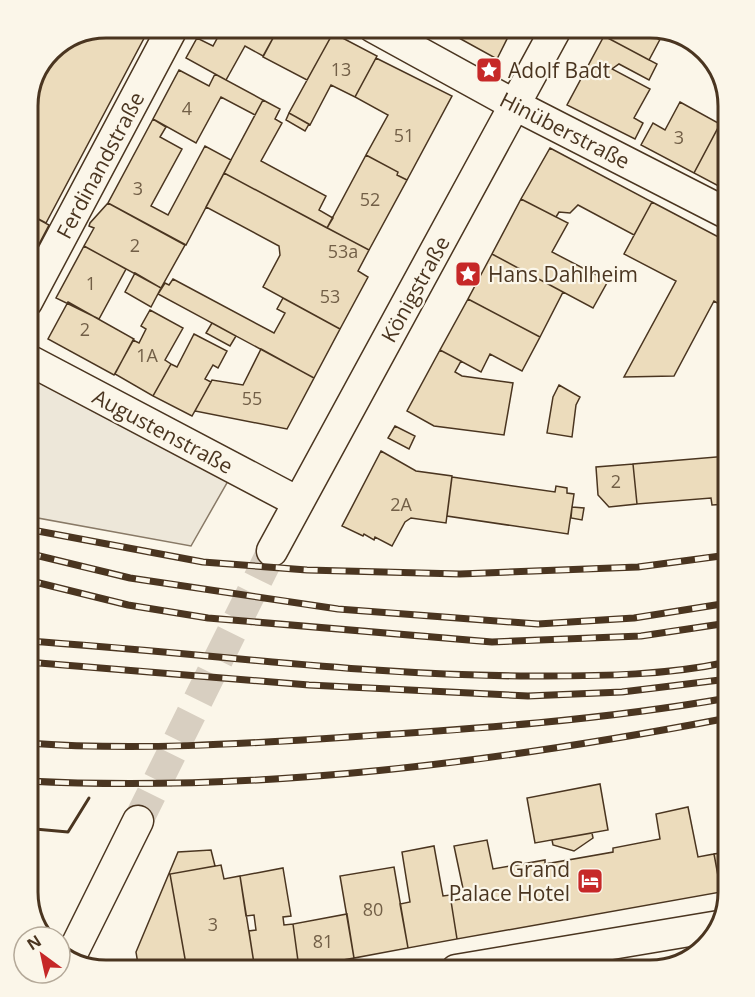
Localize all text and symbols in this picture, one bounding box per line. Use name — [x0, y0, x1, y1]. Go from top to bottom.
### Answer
place icon: Adolf Badt — [474, 55, 504, 85]
place label: Adolf Badt — [508, 56, 610, 84]
house number: 13 — [331, 57, 351, 81]
street label: Hinüberstraße — [495, 85, 635, 175]
street label: Ferdinandstraße — [50, 87, 150, 243]
house number: 4 — [182, 96, 192, 120]
house number: 51 — [394, 123, 414, 147]
house number: 3 — [674, 125, 684, 149]
house number: 3 — [133, 176, 143, 200]
house number: 52 — [360, 187, 380, 211]
street label: Königstraße — [374, 231, 456, 347]
house number: 2 — [130, 233, 140, 257]
house number: 53a — [328, 239, 358, 263]
place icon: Hans Dahlheim — [453, 259, 483, 289]
place label: Hans Dahlheim — [488, 260, 638, 288]
house number: 1 — [86, 271, 96, 295]
house number: 53 — [320, 284, 340, 308]
house number: 2 — [80, 317, 90, 341]
house number: 1A — [136, 343, 158, 367]
street label: Augustenstraße — [88, 382, 238, 480]
house number: 55 — [242, 386, 262, 410]
house number: 2 — [611, 469, 621, 493]
house number: 2A — [390, 492, 412, 516]
place label: Grand Palace Hotel — [449, 855, 570, 907]
hotel icon: Grand Palace Hotel — [575, 866, 605, 896]
house number: 80 — [363, 897, 383, 921]
house number: 3 — [208, 912, 218, 936]
north arrow — [12, 925, 72, 985]
house number: 81 — [313, 929, 333, 953]
text: N — [22, 930, 45, 955]

